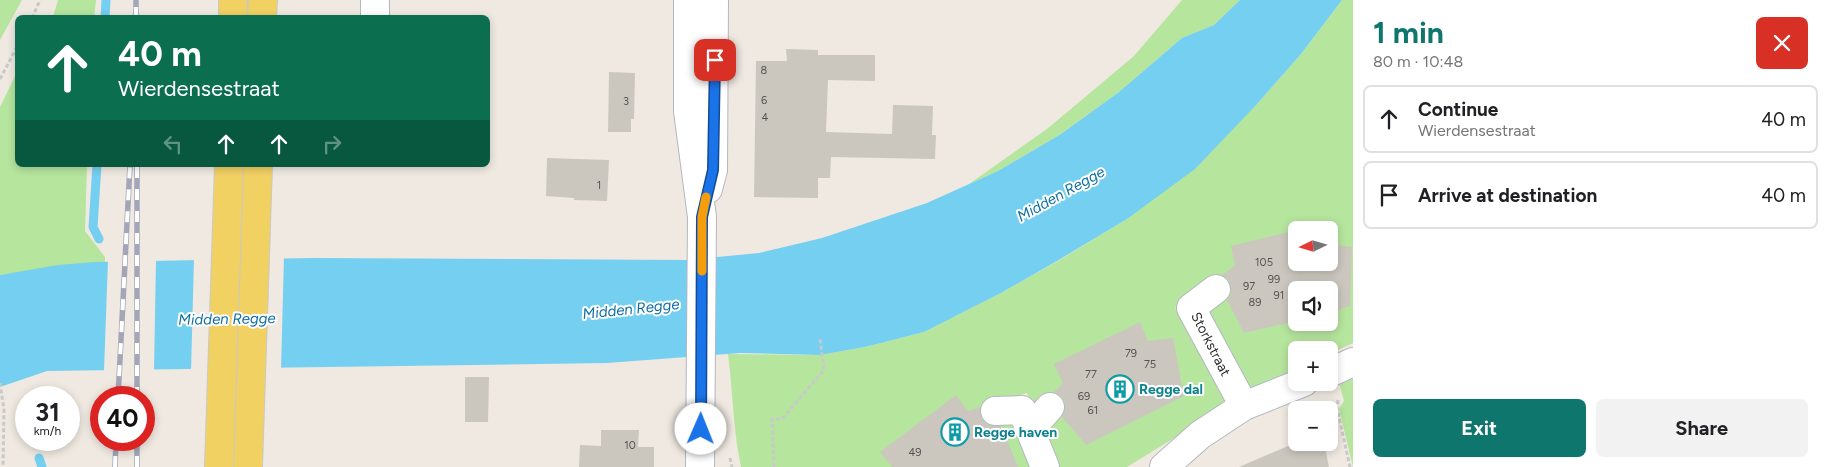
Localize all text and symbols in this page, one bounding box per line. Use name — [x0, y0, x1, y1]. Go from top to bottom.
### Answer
text: 1 min — [1373, 14, 1444, 51]
button: close — [1756, 17, 1808, 69]
text: 40 m — [118, 33, 202, 75]
icon: ahead — [35, 35, 100, 100]
pin — [694, 39, 736, 81]
icon: arrive — [701, 46, 729, 74]
text: 80 m · 10:48 — [1373, 52, 1463, 71]
house number: 8 — [761, 64, 768, 77]
text: Wierdensestraat — [118, 75, 280, 102]
house number: 6 — [761, 94, 767, 107]
house number: 3 — [623, 95, 629, 108]
text: Continue — [1418, 98, 1498, 121]
icon: ahead — [1375, 105, 1403, 133]
text: 40 m — [1761, 108, 1806, 131]
house number: 4 — [762, 111, 769, 124]
text: Wierdensestraat — [1418, 121, 1536, 140]
icon: left — [159, 130, 187, 158]
icon: ahead — [212, 130, 240, 158]
icon: ahead — [265, 130, 293, 158]
icon: right — [318, 130, 346, 158]
water label: Midden Regge — [1014, 163, 1108, 225]
house number: 1 — [597, 179, 601, 192]
icon: arrive — [1375, 181, 1403, 209]
text: Arrive at destination — [1418, 184, 1597, 207]
text: 40 m — [1761, 184, 1806, 207]
north arrow — [1288, 221, 1338, 271]
map controls — [1288, 221, 1338, 451]
house number: 105 — [1255, 256, 1273, 269]
house number: 99 — [1268, 273, 1280, 286]
house number: 97 — [1243, 280, 1255, 293]
button: sound — [1288, 281, 1338, 331]
house number: 91 — [1274, 289, 1284, 302]
water label: Midden Regge — [582, 295, 680, 323]
house number: 89 — [1249, 296, 1261, 309]
water label: Midden Regge — [178, 309, 276, 329]
street label: Storkstraat — [1187, 309, 1234, 379]
button: + — [1288, 341, 1338, 391]
house number: 79 — [1125, 347, 1137, 360]
house number: 75 — [1144, 358, 1156, 371]
house number: 77 — [1085, 368, 1097, 381]
building icon: Regge dal — [1105, 374, 1135, 404]
place label: Regge dal — [1139, 381, 1203, 398]
speed limit sign: 40 — [90, 386, 155, 451]
house number: 69 — [1078, 390, 1090, 403]
text: 31 — [35, 397, 60, 427]
button: Exit — [1373, 399, 1586, 457]
button: Share — [1596, 399, 1808, 457]
button: − — [1288, 401, 1338, 451]
position arrow — [674, 402, 726, 454]
house number: 61 — [1088, 404, 1098, 417]
building icon: Regge haven — [940, 417, 970, 447]
text: km/h — [34, 424, 61, 438]
place label: Regge haven — [974, 424, 1057, 441]
house number: 10 — [624, 439, 636, 452]
house number: 49 — [908, 446, 922, 459]

